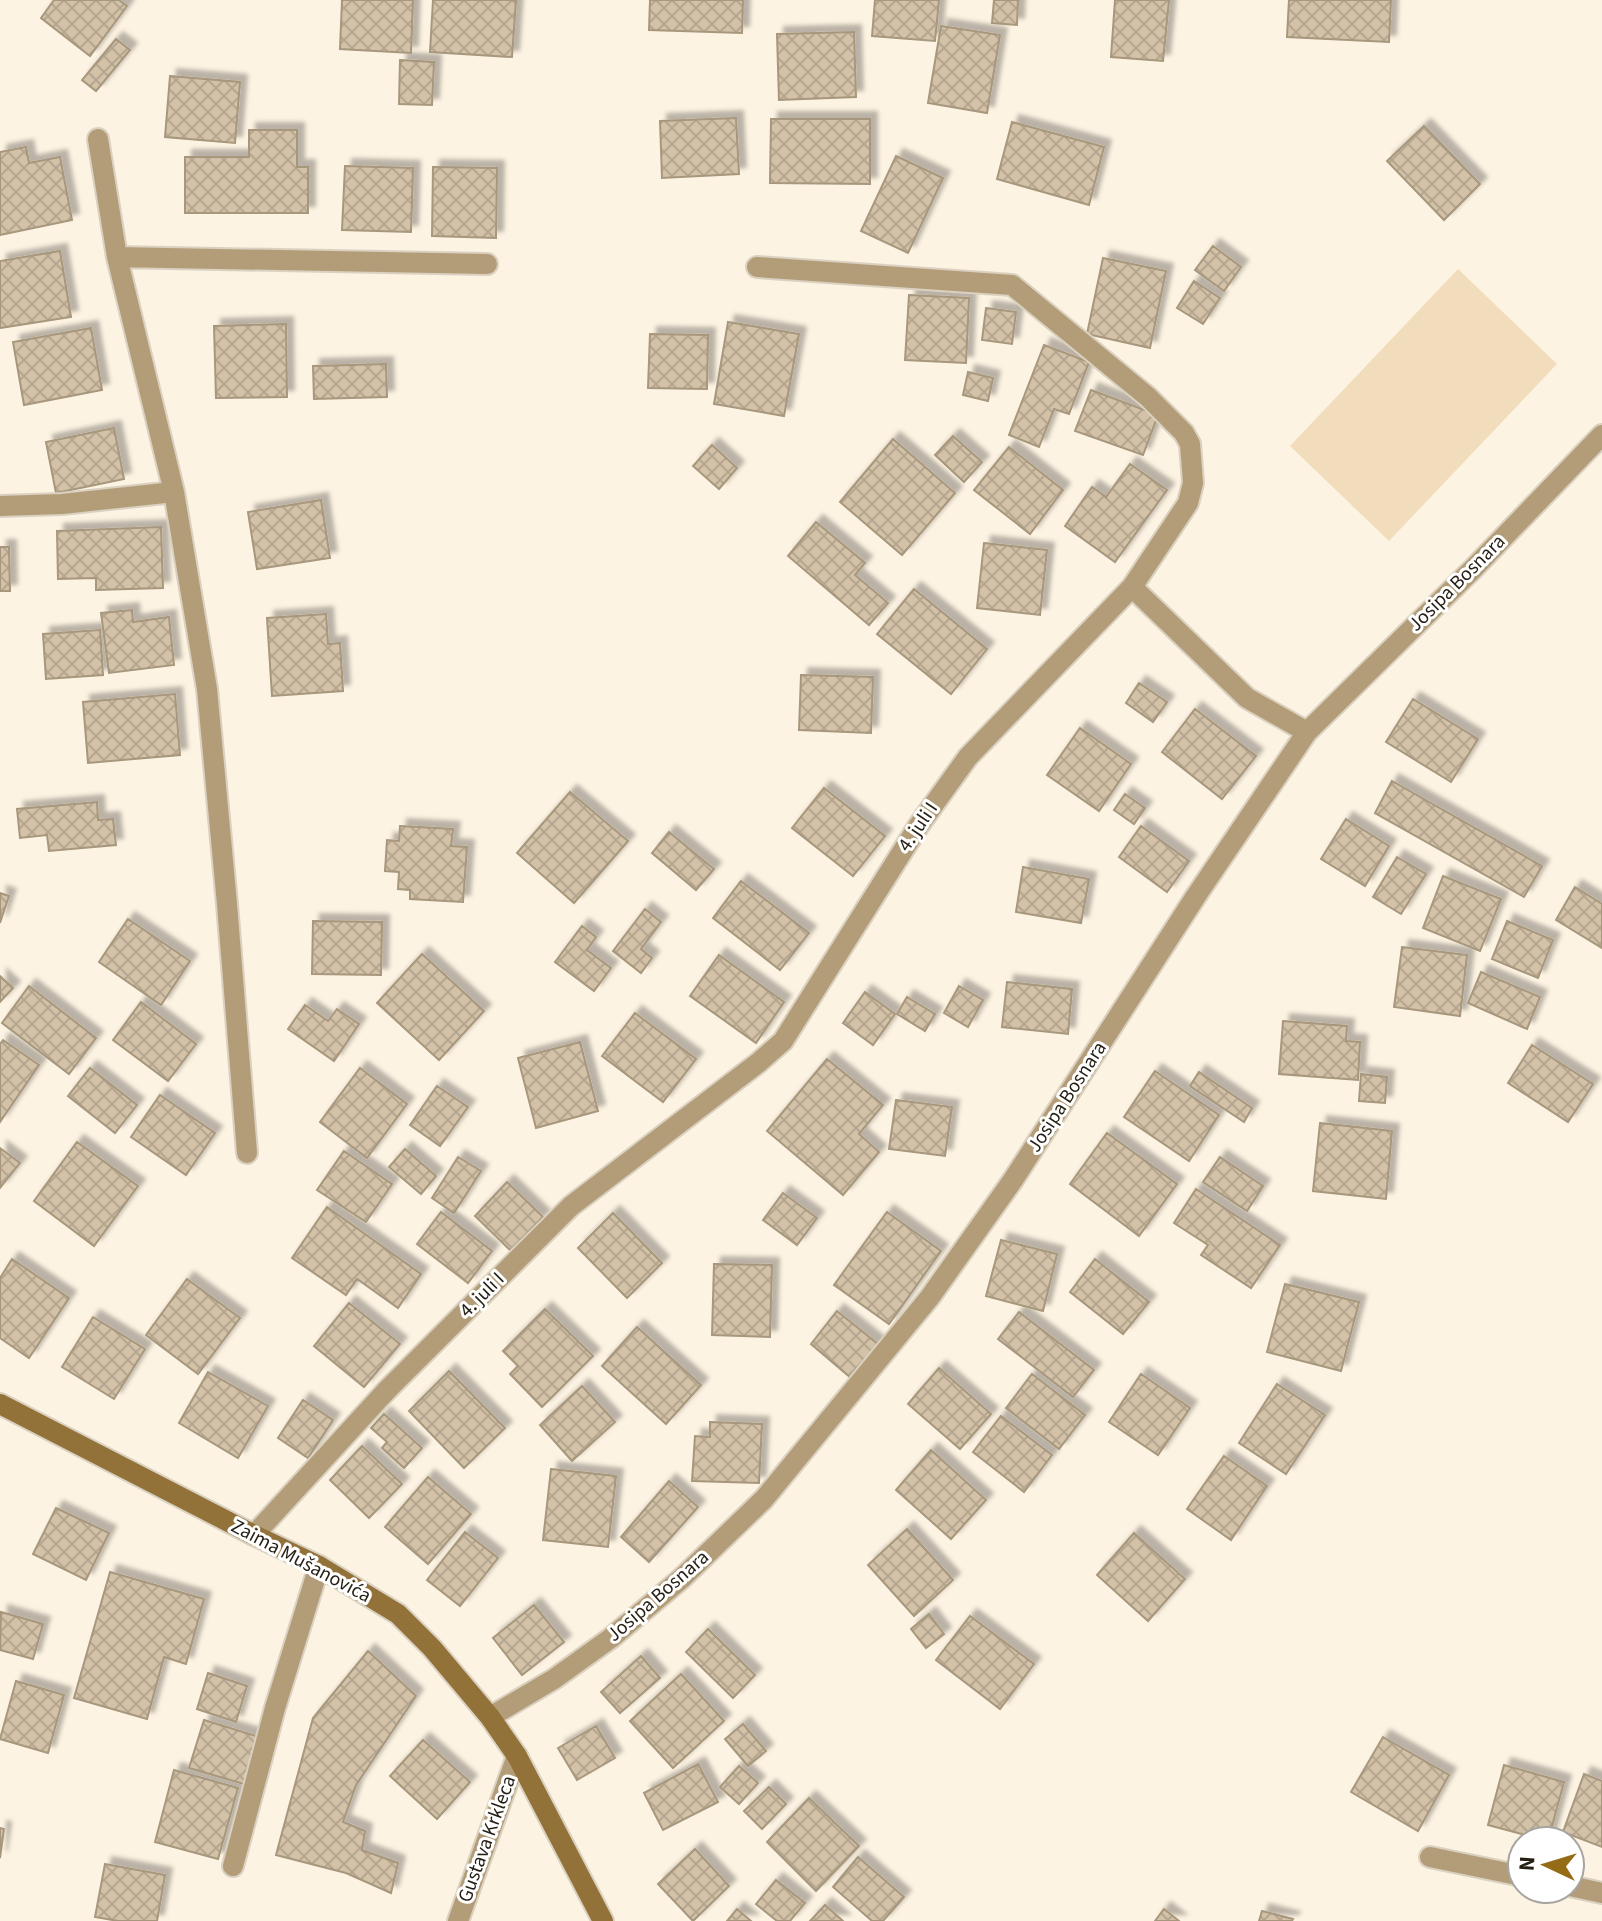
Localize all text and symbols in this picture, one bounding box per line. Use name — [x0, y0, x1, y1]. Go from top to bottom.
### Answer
street label: Josipa Bosnara — [1402, 528, 1512, 638]
street label: 4. juli I — [891, 797, 945, 857]
street label: Josipa Bosnara — [1021, 1036, 1113, 1158]
street label: 4. juli I — [453, 1266, 511, 1324]
street label: Zaima Mušanovića — [226, 1512, 376, 1610]
street label: Josipa Bosnara — [601, 1544, 715, 1648]
street label: Gustava Krkleca — [451, 1772, 523, 1906]
north arrow — [1506, 1825, 1586, 1905]
text: N — [1511, 1855, 1544, 1872]

